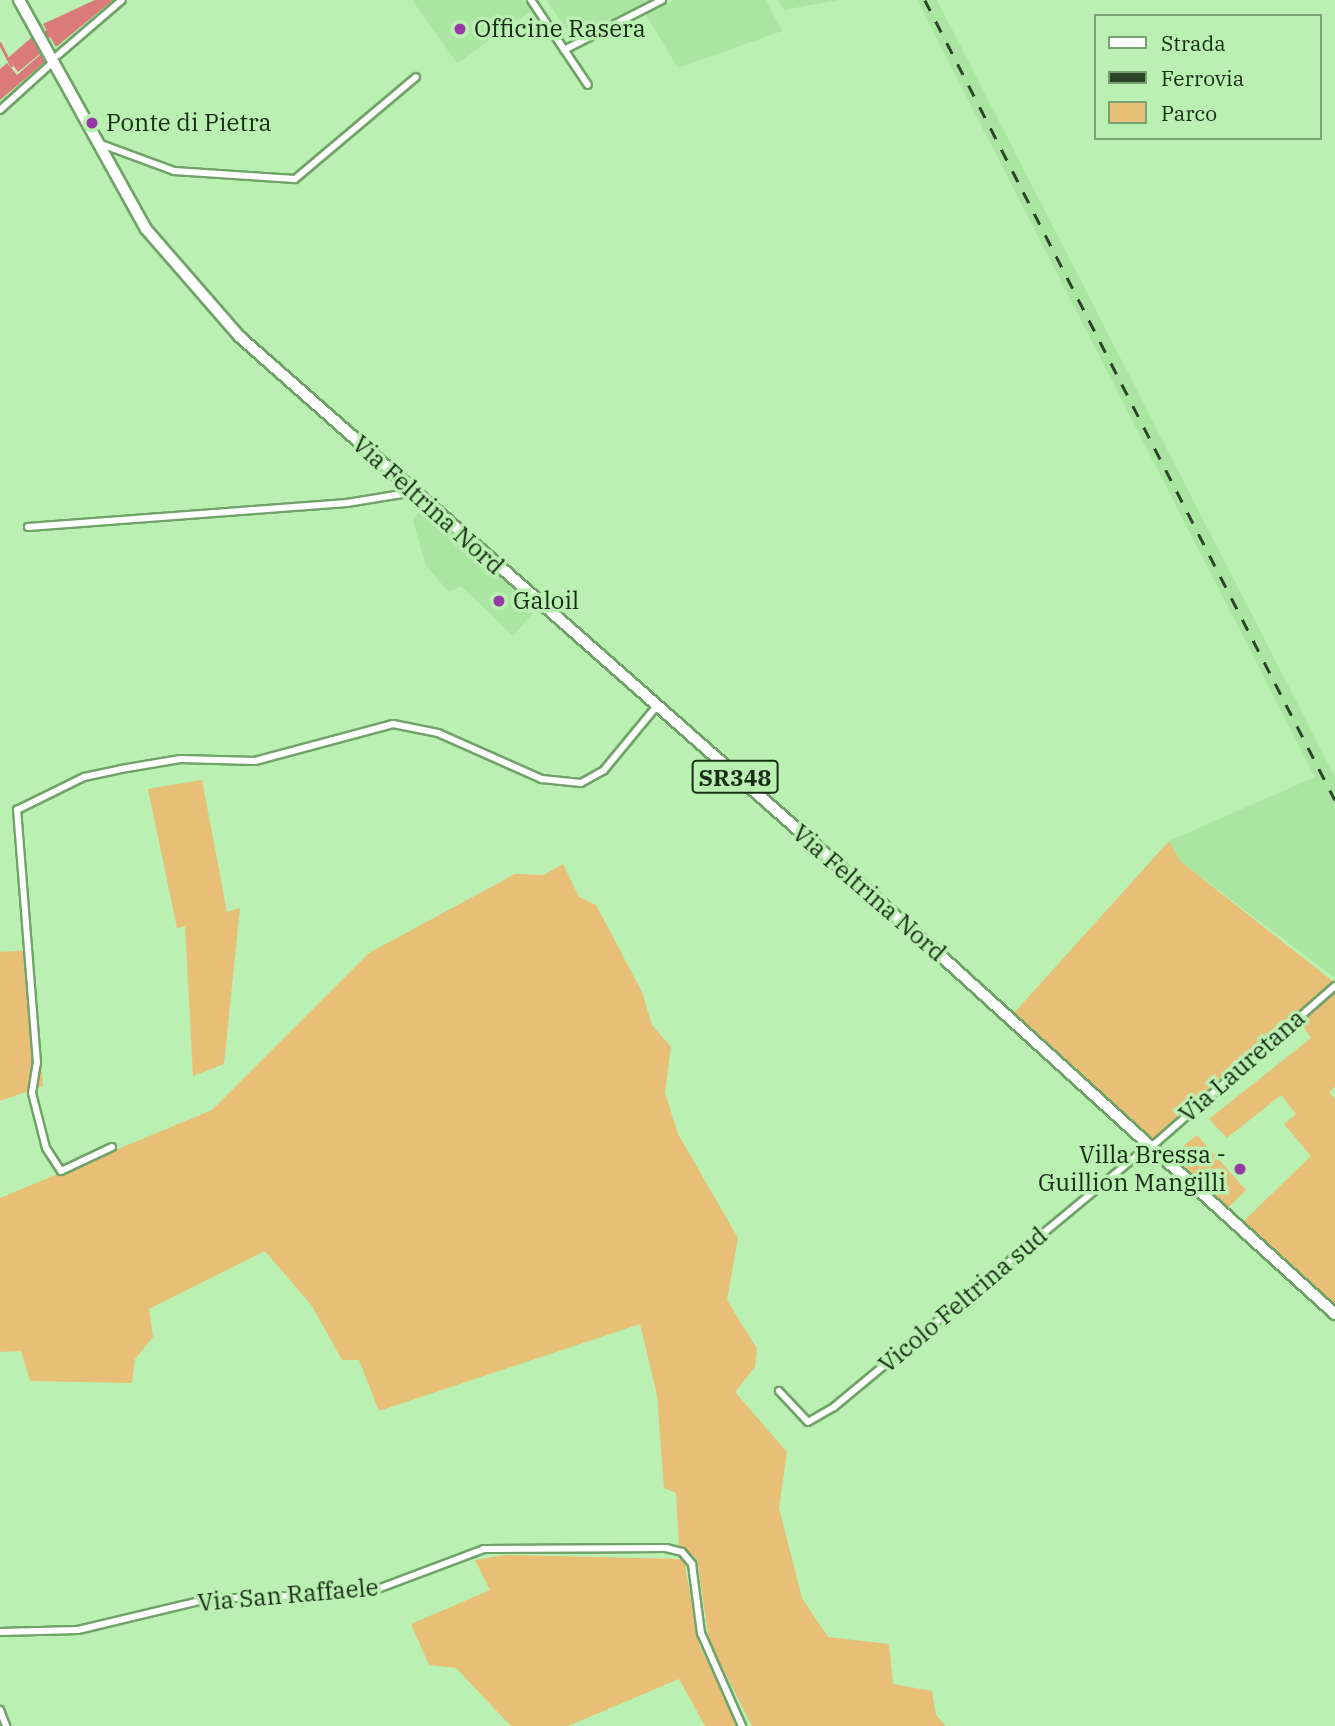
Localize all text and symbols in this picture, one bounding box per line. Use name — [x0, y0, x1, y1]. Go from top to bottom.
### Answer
legend — [1094, 14, 1321, 140]
place label: Officine Rasera — [474, 15, 646, 43]
marker: Officine Rasera — [452, 21, 468, 37]
text: Strada — [1161, 29, 1226, 57]
text: Ferrovia — [1161, 64, 1244, 92]
text: Parco — [1161, 99, 1217, 127]
place label: Ponte di Pietra — [106, 109, 272, 137]
marker: Ponte di Pietra — [84, 115, 100, 131]
street label: Via Feltrina Nord — [346, 429, 510, 581]
place label: Galoil — [513, 587, 579, 615]
marker: Galoil — [491, 593, 507, 609]
road number: SR348 — [691, 758, 779, 796]
street label: Via Feltrina Nord — [786, 819, 952, 967]
street label: Via Lauretana — [1173, 1004, 1311, 1128]
place label: Villa Bressa - Guillion Mangilli — [1038, 1141, 1226, 1197]
marker: Villa Bressa - Guillion Mangilli — [1232, 1161, 1248, 1177]
street label: Vicolo Feltrina sud — [873, 1221, 1053, 1379]
street label: Via San Raffaele — [196, 1573, 380, 1617]

